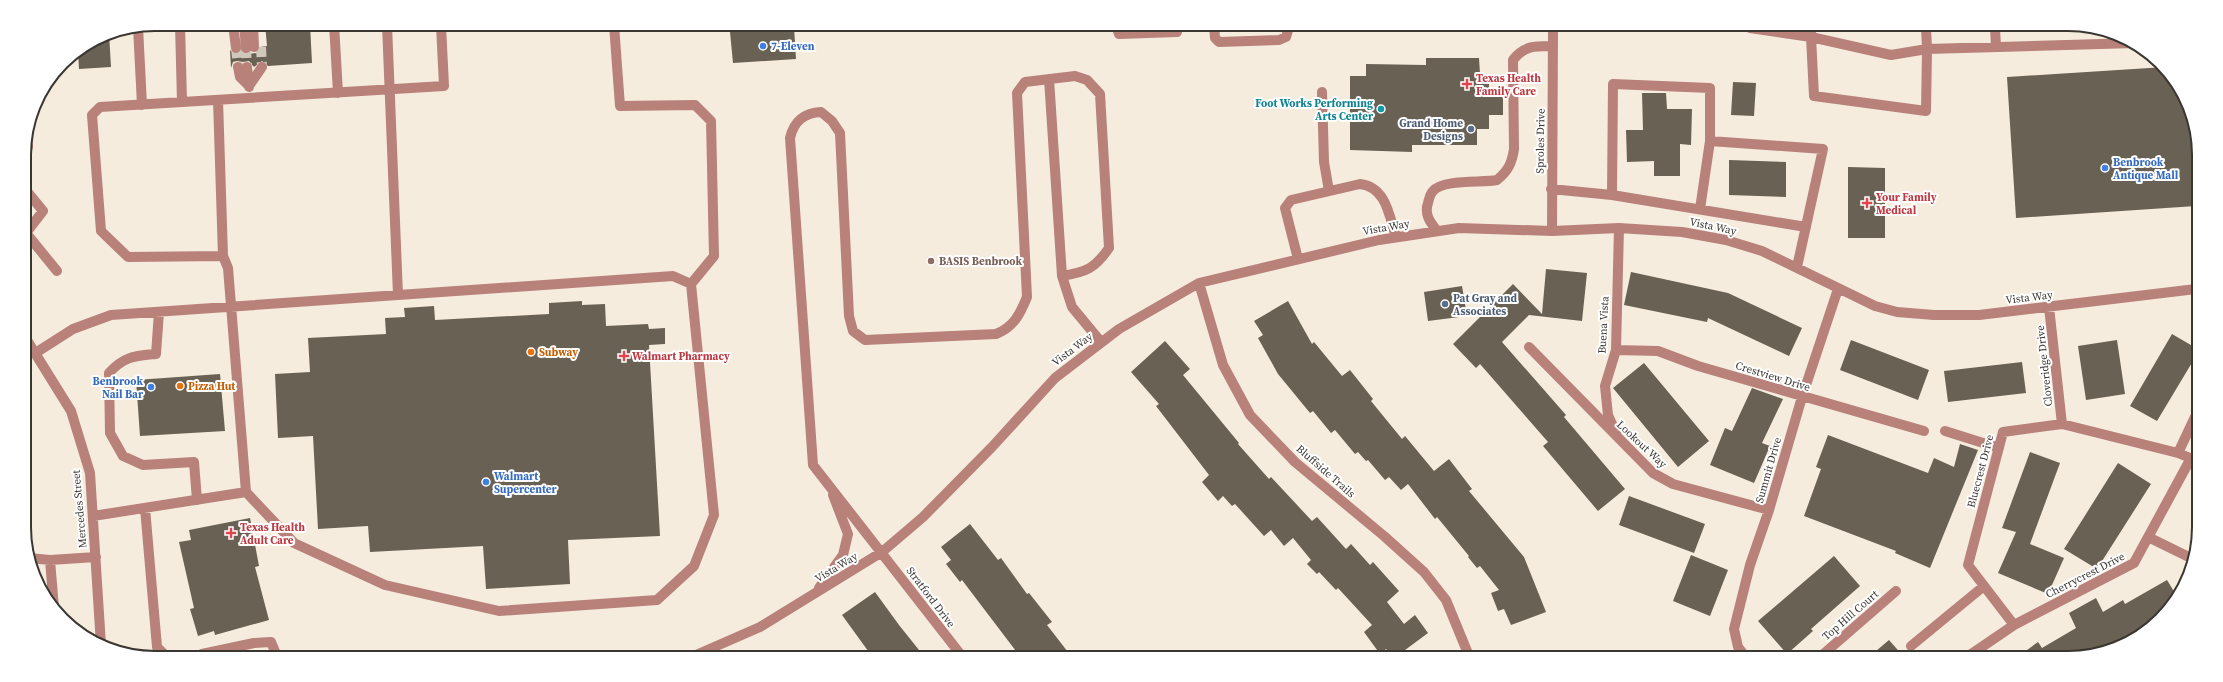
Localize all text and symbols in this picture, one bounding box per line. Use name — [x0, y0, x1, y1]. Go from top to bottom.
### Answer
place label: 7-Eleven — [771, 39, 815, 54]
marker: 7-Eleven — [758, 41, 768, 51]
place label: Texas Health Family Care — [1476, 71, 1541, 99]
marker: Texas Health Family Care — [1461, 78, 1473, 90]
place label: Foot Works Performing Arts Center — [1255, 96, 1374, 124]
marker: Foot Works Performing Arts Center — [1376, 104, 1386, 114]
street label: Sproles Drive — [1532, 108, 1549, 174]
place label: Grand Home Designs — [1399, 116, 1463, 144]
marker: Grand Home Designs — [1466, 124, 1476, 134]
place label: Benbrook Antique Mall — [2113, 155, 2179, 183]
marker: Benbrook Antique Mall — [2100, 163, 2110, 173]
place label: Your Family Medical — [1876, 190, 1937, 218]
marker: Your Family Medical — [1861, 197, 1873, 209]
street label: Vista Way — [1688, 214, 1738, 239]
street label: Vista Way — [1361, 216, 1411, 239]
place label: BASIS Benbrook — [939, 254, 1023, 269]
marker: BASIS Benbrook — [926, 256, 936, 266]
street label: Vista Way — [2005, 287, 2054, 308]
place label: Pat Gray and Associates — [1453, 291, 1517, 319]
street label: Buena Vista — [1595, 296, 1613, 354]
marker: Pat Gray and Associates — [1440, 299, 1450, 309]
street label: Cloveridge Drive — [2033, 324, 2056, 407]
street label: Vista Way — [1049, 329, 1096, 370]
place label: Subway — [539, 345, 578, 360]
marker: Subway — [526, 347, 536, 357]
place label: Walmart Pharmacy — [632, 349, 730, 364]
marker: Walmart Pharmacy — [619, 351, 629, 361]
street label: Crestview Drive — [1734, 358, 1812, 395]
place label: Benbrook Nail Bar — [93, 374, 144, 402]
place label: Pizza Hut — [188, 379, 236, 394]
marker: Pizza Hut — [175, 381, 185, 391]
marker: Benbrook Nail Bar — [146, 382, 156, 392]
street label: Lookout Way — [1613, 417, 1670, 472]
street label: Bluecrest Drive — [1964, 433, 1998, 509]
street label: Summit Drive — [1752, 435, 1785, 505]
street label: Bluffside Trails — [1293, 442, 1359, 501]
street label: Mercedes Street — [69, 469, 90, 549]
place label: Walmart Supercenter — [494, 469, 558, 497]
marker: Walmart Supercenter — [481, 477, 491, 487]
place label: Texas Health Adult Care — [240, 520, 305, 548]
marker: Texas Health Adult Care — [225, 527, 237, 539]
street label: Vista Way — [812, 549, 861, 586]
street label: Cherrycrest Drive — [2043, 549, 2128, 602]
street label: Stratford Drive — [903, 564, 959, 631]
street label: Top Hill Court — [1819, 587, 1882, 644]

